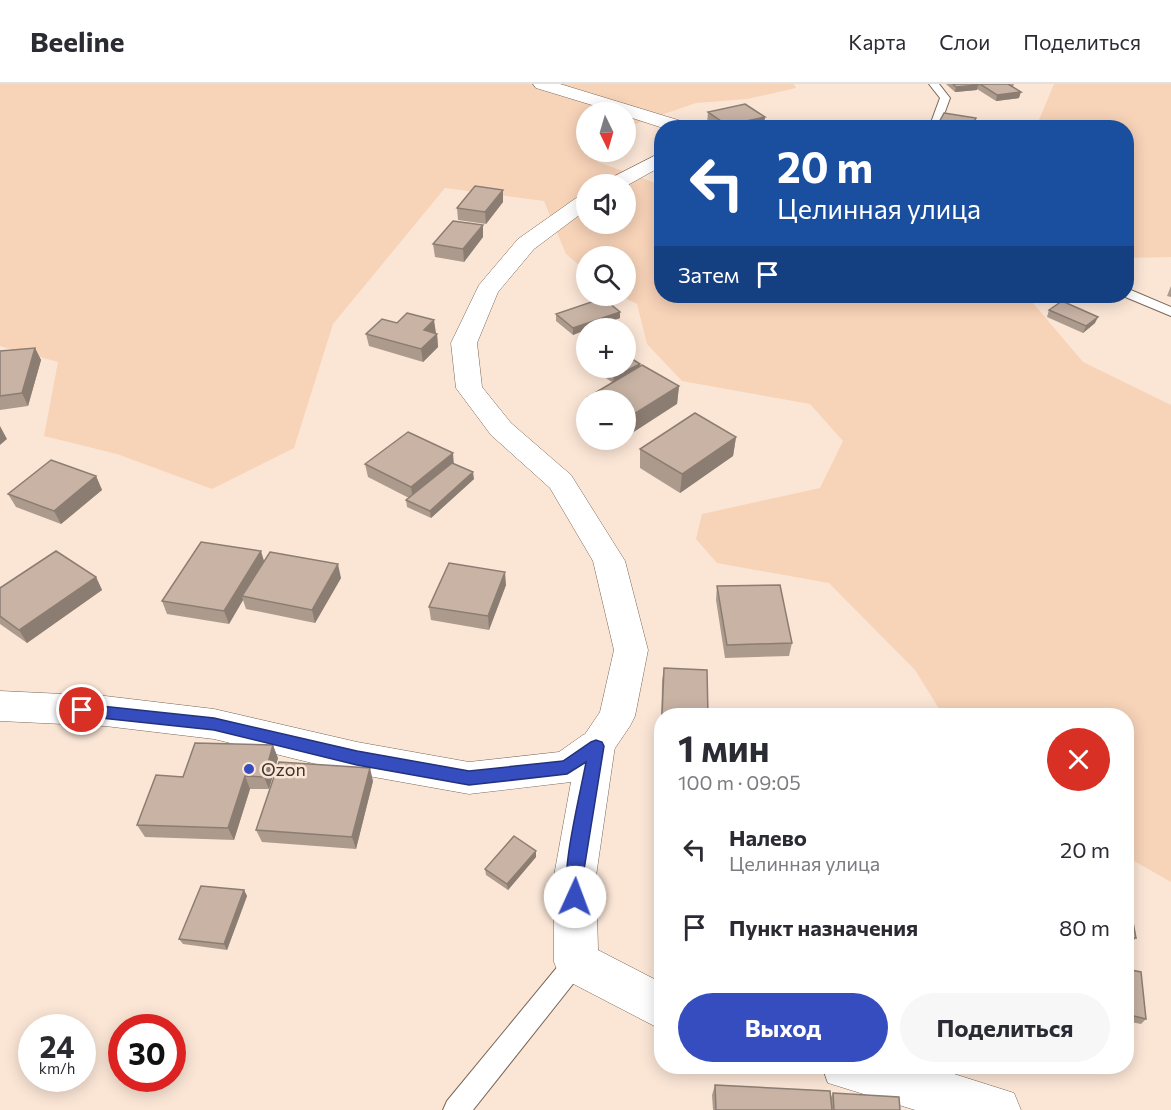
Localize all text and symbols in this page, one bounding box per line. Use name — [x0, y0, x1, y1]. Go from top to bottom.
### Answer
text: Beeline — [30, 24, 124, 58]
text: Карта — [848, 29, 906, 54]
text: Слои — [939, 29, 990, 54]
text: Поделиться — [1023, 29, 1141, 54]
north arrow — [576, 102, 636, 162]
map controls — [576, 102, 636, 450]
text: 20 m — [777, 140, 873, 192]
icon: left — [678, 144, 756, 222]
button: sound — [576, 174, 636, 234]
text: Целинная улица — [777, 192, 981, 225]
button: search — [576, 246, 636, 306]
icon: arrive — [751, 258, 784, 291]
text: Затем — [678, 261, 739, 288]
button: + — [576, 318, 636, 378]
button: − — [576, 390, 636, 450]
pin — [56, 684, 107, 735]
icon: arrive — [65, 693, 98, 726]
text: 1 мин — [678, 725, 770, 769]
button: close — [1047, 728, 1110, 791]
place label: Ozon — [261, 758, 306, 780]
marker: Ozon — [242, 762, 256, 776]
text: 100 m · 09:05 — [678, 770, 801, 794]
text: Налево — [729, 824, 807, 851]
icon: left — [678, 833, 711, 866]
text: 20 m — [1060, 836, 1110, 863]
text: Целинная улица — [729, 851, 880, 875]
position arrow — [543, 865, 607, 929]
icon: arrive — [678, 911, 711, 944]
text: Пункт назначения — [729, 914, 918, 941]
text: 80 m — [1059, 914, 1110, 941]
button: Выход — [678, 993, 888, 1062]
button: Поделиться — [900, 993, 1110, 1062]
speed limit sign: 30 — [108, 1014, 186, 1092]
text: 24 — [39, 1027, 75, 1064]
text: km/h — [39, 1059, 75, 1077]

